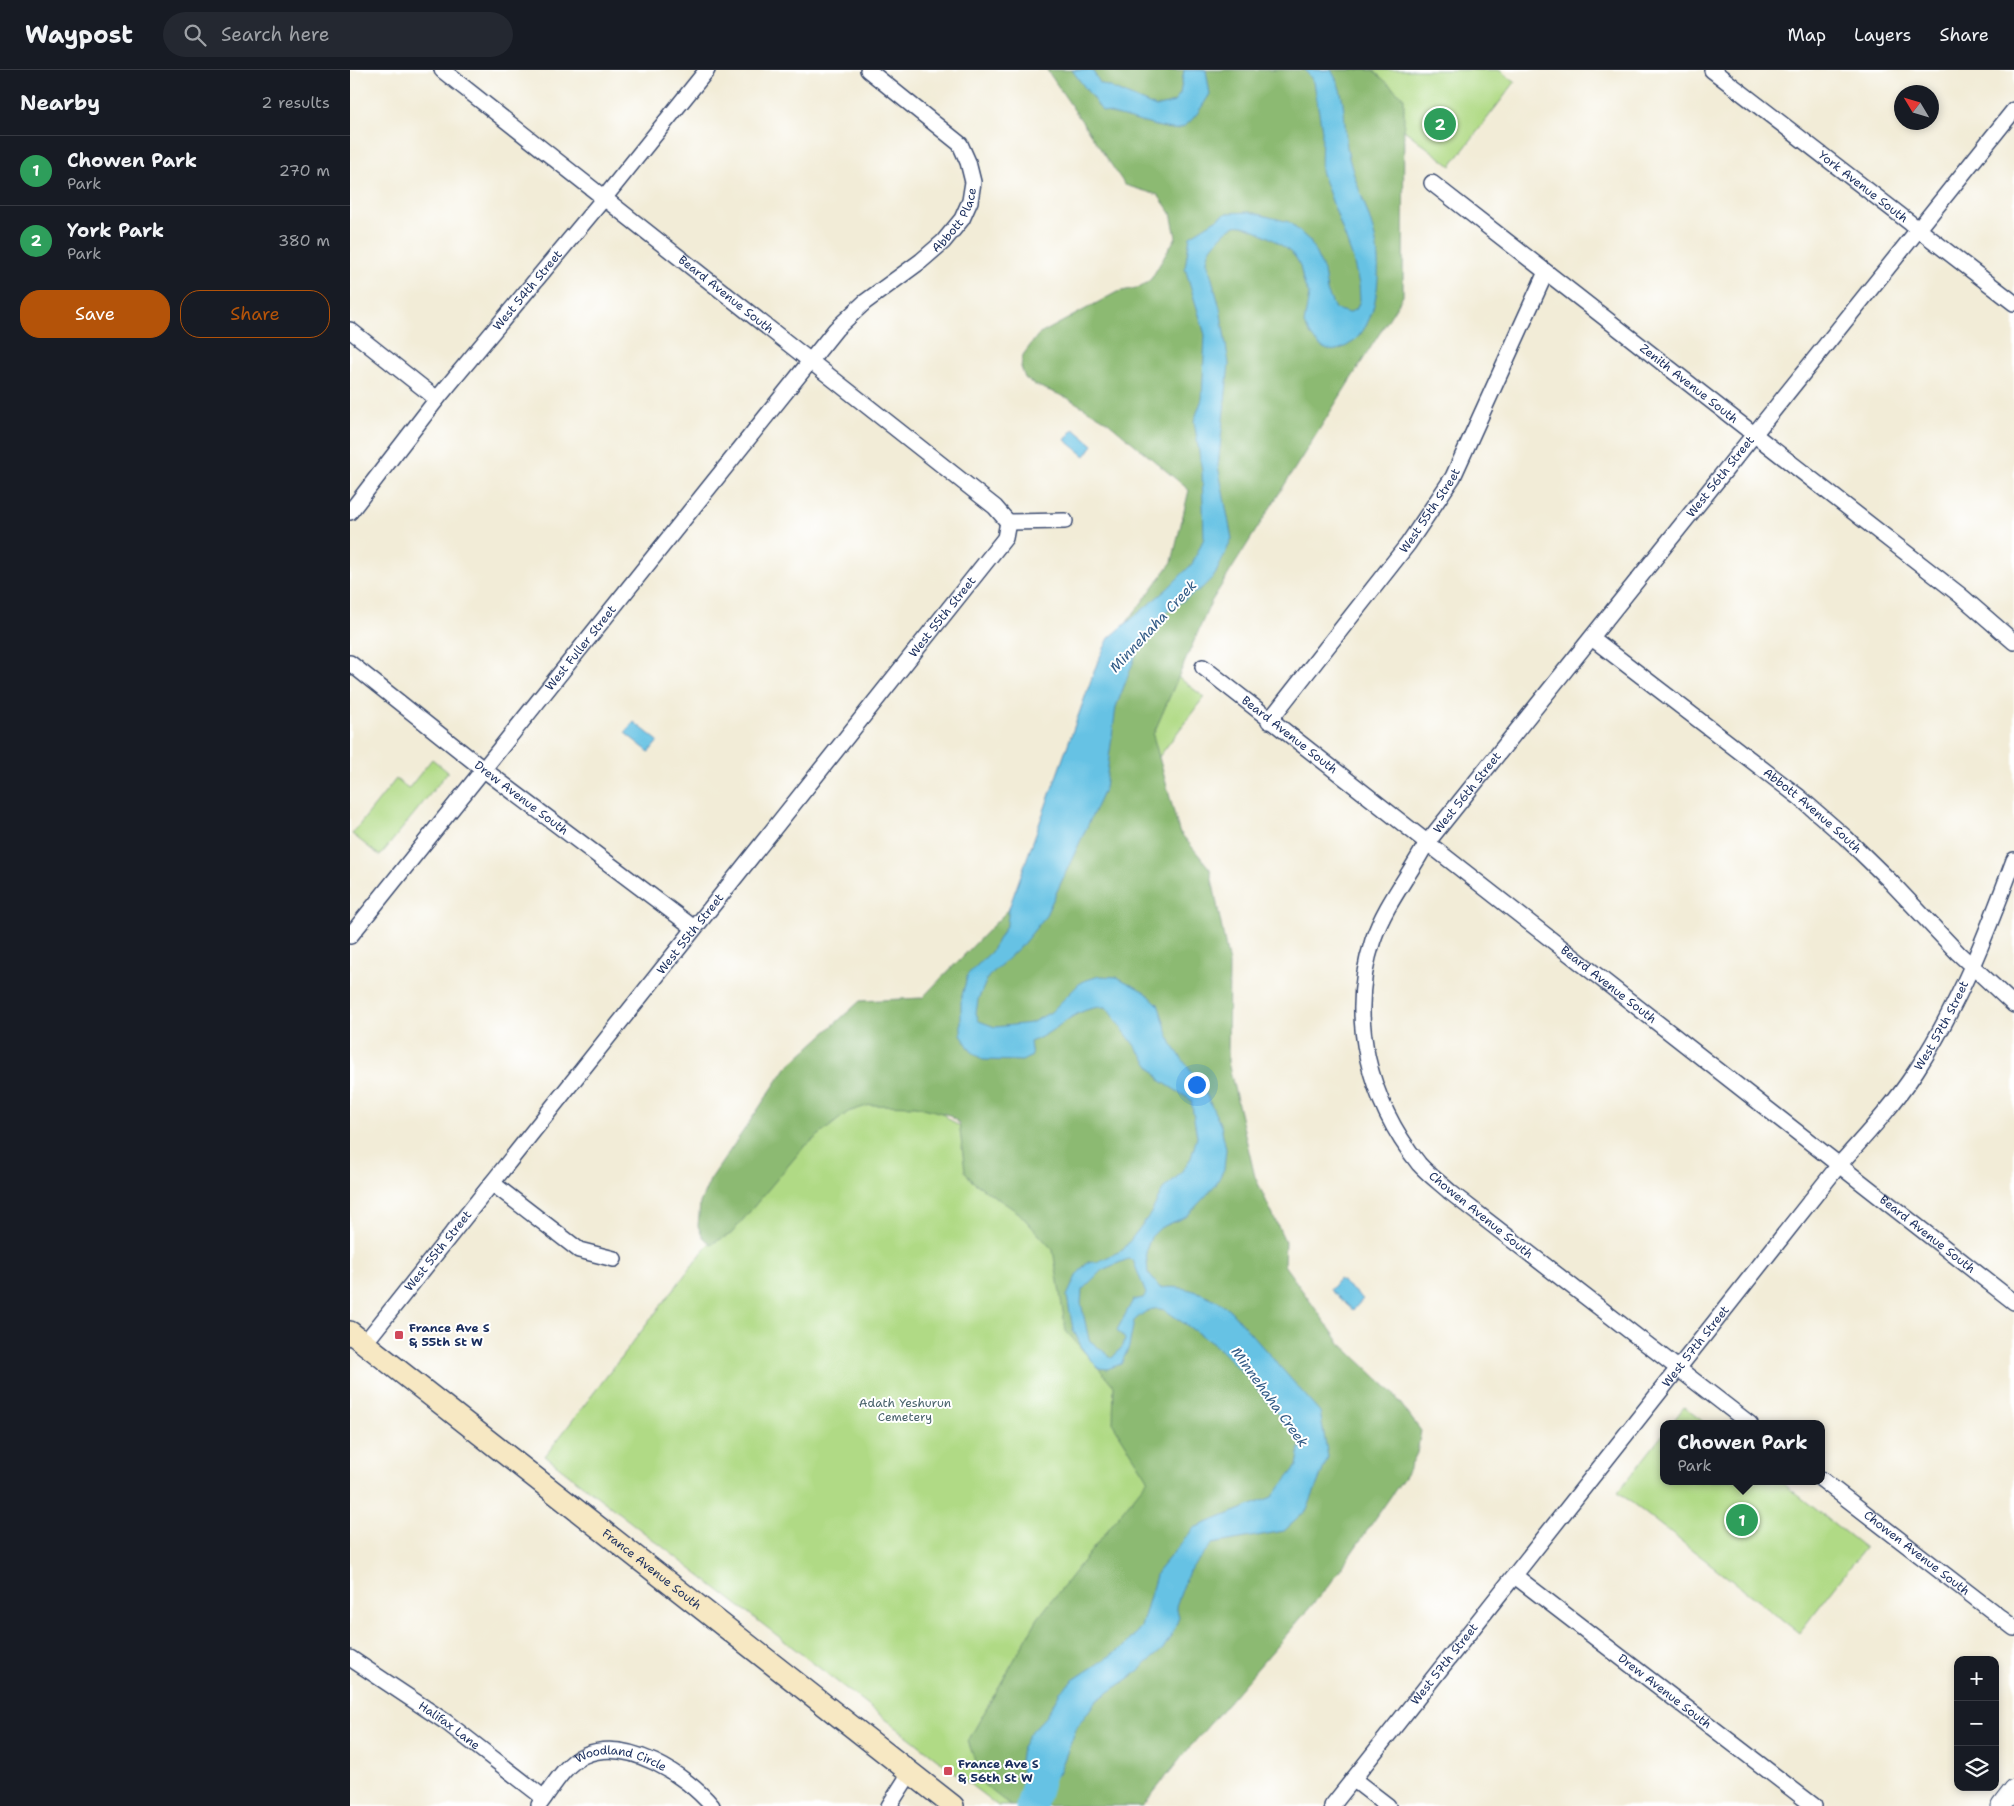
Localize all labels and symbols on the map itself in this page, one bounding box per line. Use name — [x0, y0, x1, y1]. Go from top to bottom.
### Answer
north arrow — [1894, 85, 1939, 130]
pin: 2 — [1424, 105, 1456, 143]
street label: York Avenue South — [1815, 147, 1911, 226]
street label: Abbott Place — [929, 186, 980, 256]
street label: West 54th Street — [489, 247, 566, 334]
street label: Beard Avenue South — [675, 252, 777, 337]
street label: Zenith Avenue South — [1637, 340, 1741, 427]
street label: West 56th Street — [1683, 433, 1758, 521]
street label: West 55th Street — [1396, 466, 1464, 556]
street label: West 55th Street — [905, 573, 979, 661]
water label: Minnehaha Creek — [1106, 576, 1200, 676]
street label: West Fuller Street — [542, 602, 620, 694]
street label: Beard Avenue South — [1238, 692, 1341, 777]
street label: West 56th Street — [1430, 749, 1505, 837]
street label: Drew Avenue South — [471, 757, 571, 838]
street label: Abbott Avenue South — [1760, 764, 1865, 857]
street label: West 55th Street — [653, 890, 727, 978]
street label: Beard Avenue South — [1557, 942, 1660, 1027]
street label: West 57th Street — [1910, 978, 1972, 1073]
your location — [1184, 1072, 1210, 1098]
street label: Chowen Avenue South — [1426, 1168, 1536, 1262]
street label: Beard Avenue South — [1876, 1192, 1979, 1277]
street label: West 55th Street — [401, 1207, 475, 1295]
street label: West 57th Street — [1658, 1302, 1733, 1390]
place label: France Ave S & 55th St W — [409, 1320, 490, 1350]
marker: France Ave S & 55th St W — [393, 1329, 405, 1341]
water label: Minnehaha Creek — [1228, 1343, 1312, 1451]
park label: Adath Yeshurun Cemetery — [859, 1395, 951, 1425]
pin: 1 — [1726, 1501, 1758, 1539]
street label: Chowen Avenue South — [1861, 1507, 1973, 1599]
street label: France Avenue South — [599, 1525, 705, 1613]
street label: West 57th Street — [1407, 1620, 1481, 1708]
street label: Drew Avenue South — [1615, 1650, 1715, 1732]
street label: Halifax Lane — [415, 1698, 483, 1754]
street label: Woodland Circle — [572, 1742, 670, 1775]
place label: France Ave S & 56th St W — [958, 1756, 1039, 1786]
marker: France Ave S & 56th St W — [942, 1765, 954, 1777]

